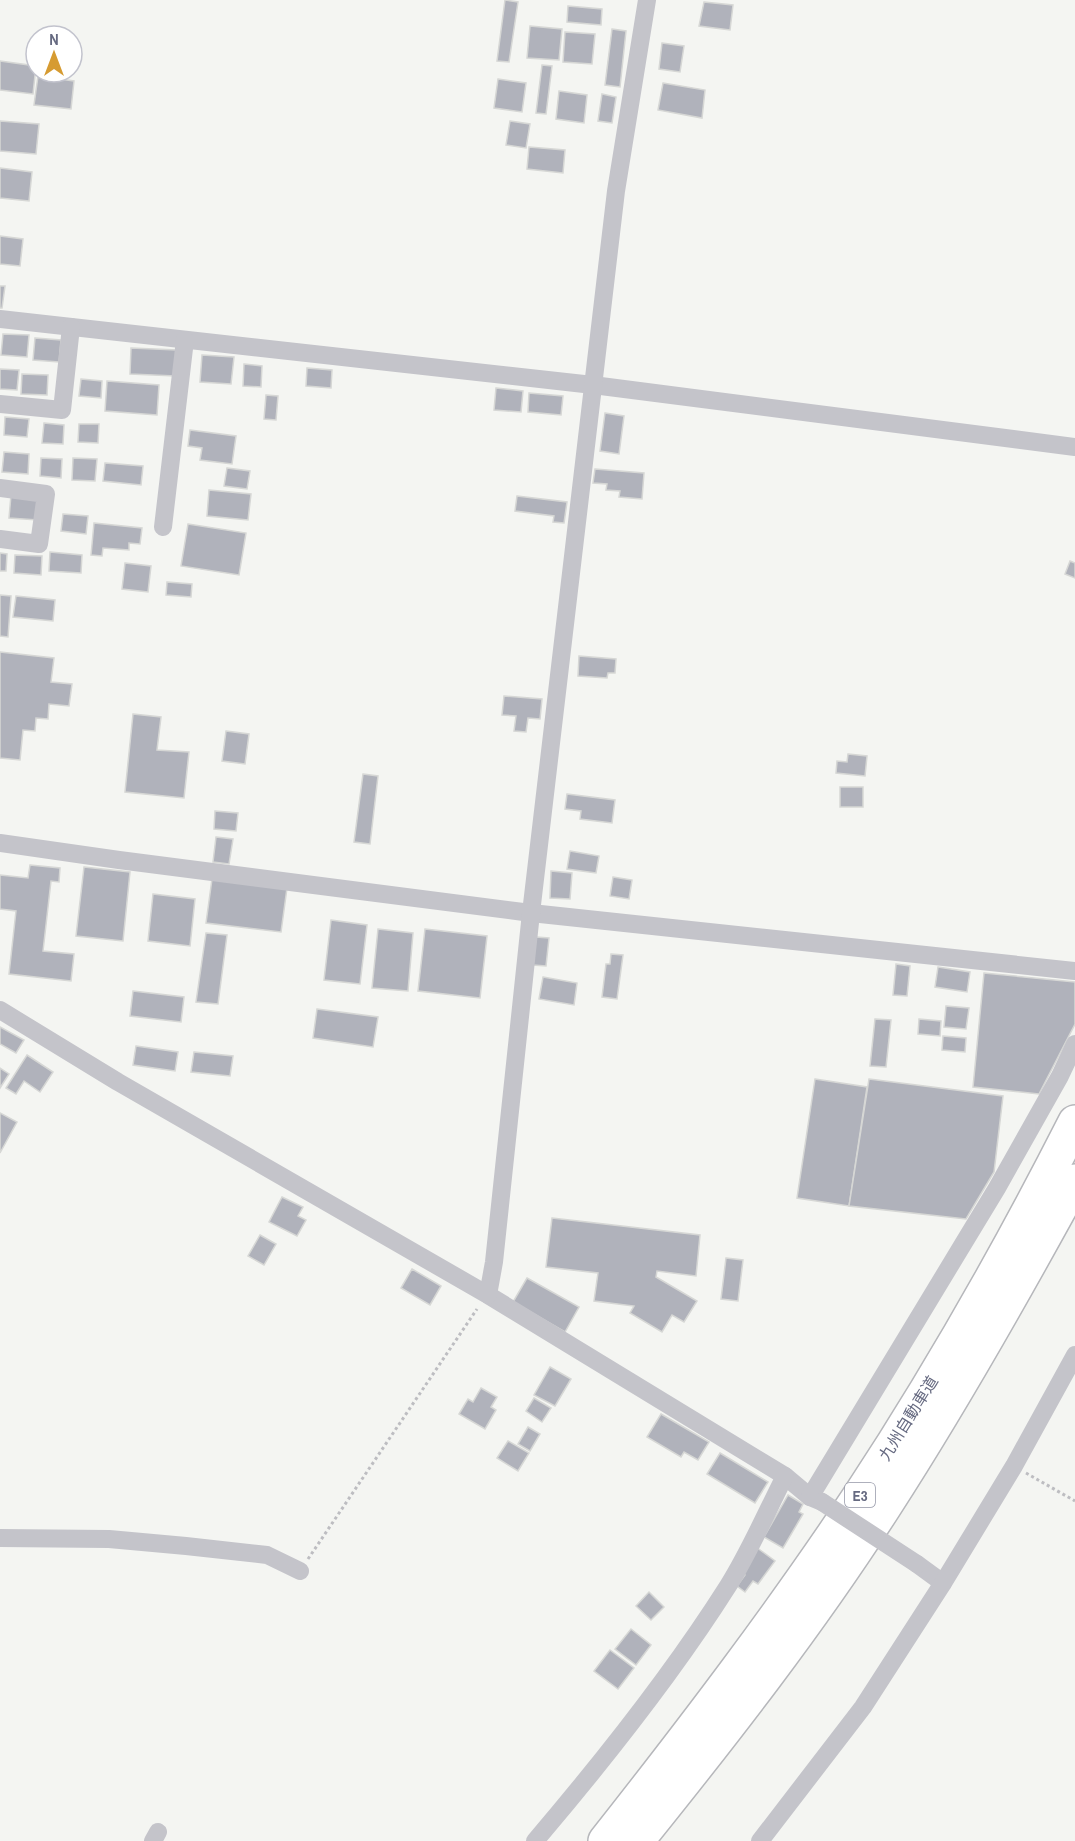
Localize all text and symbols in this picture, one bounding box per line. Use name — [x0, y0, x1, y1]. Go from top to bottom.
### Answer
north arrow — [24, 24, 84, 84]
text: N — [49, 28, 59, 50]
street label: 九州自動車道 — [873, 1371, 943, 1465]
road number: E3 — [845, 1483, 875, 1507]

